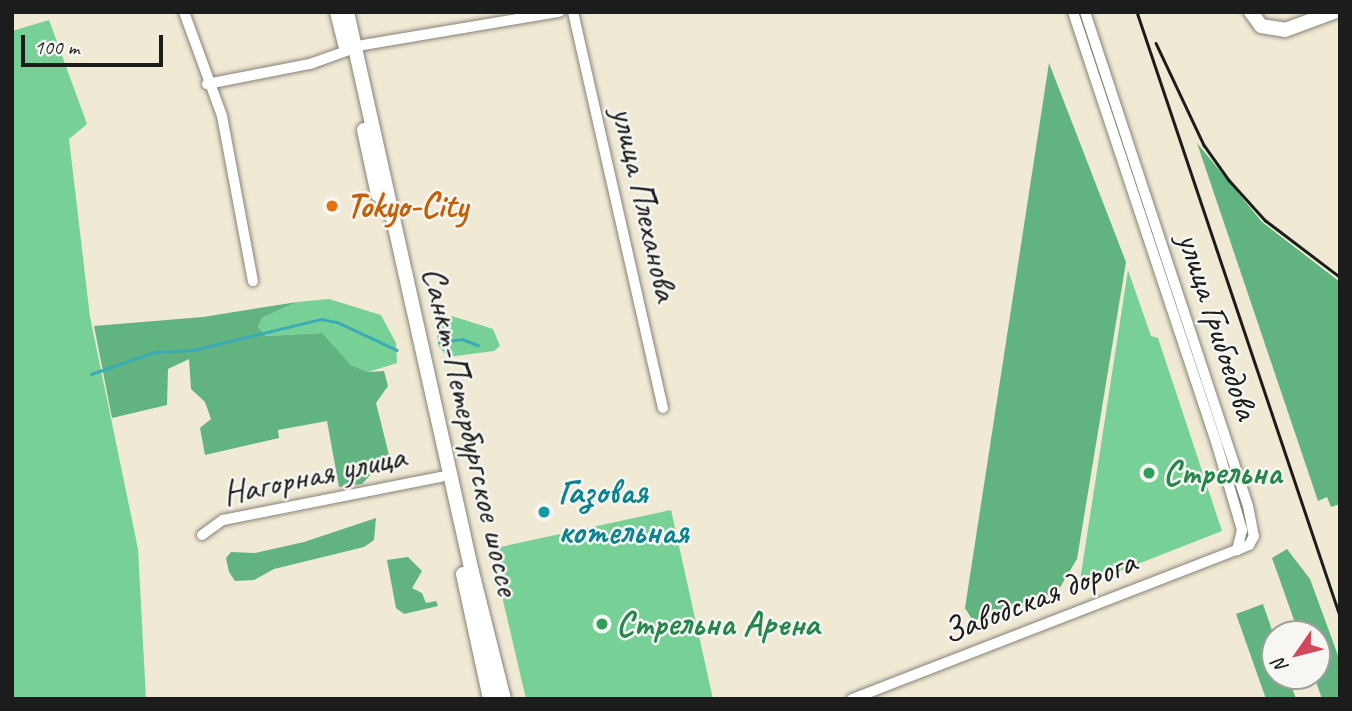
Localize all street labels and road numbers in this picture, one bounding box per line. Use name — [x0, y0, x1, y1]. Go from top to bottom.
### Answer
street label: улица Плеханова — [602, 102, 688, 306]
street label: улица Грибоедова — [1168, 228, 1268, 424]
street label: Санкт-Петербургское шоссе — [413, 262, 529, 600]
street label: Нагорная улица — [218, 435, 410, 515]
street label: Заводская дорога — [936, 541, 1142, 653]

